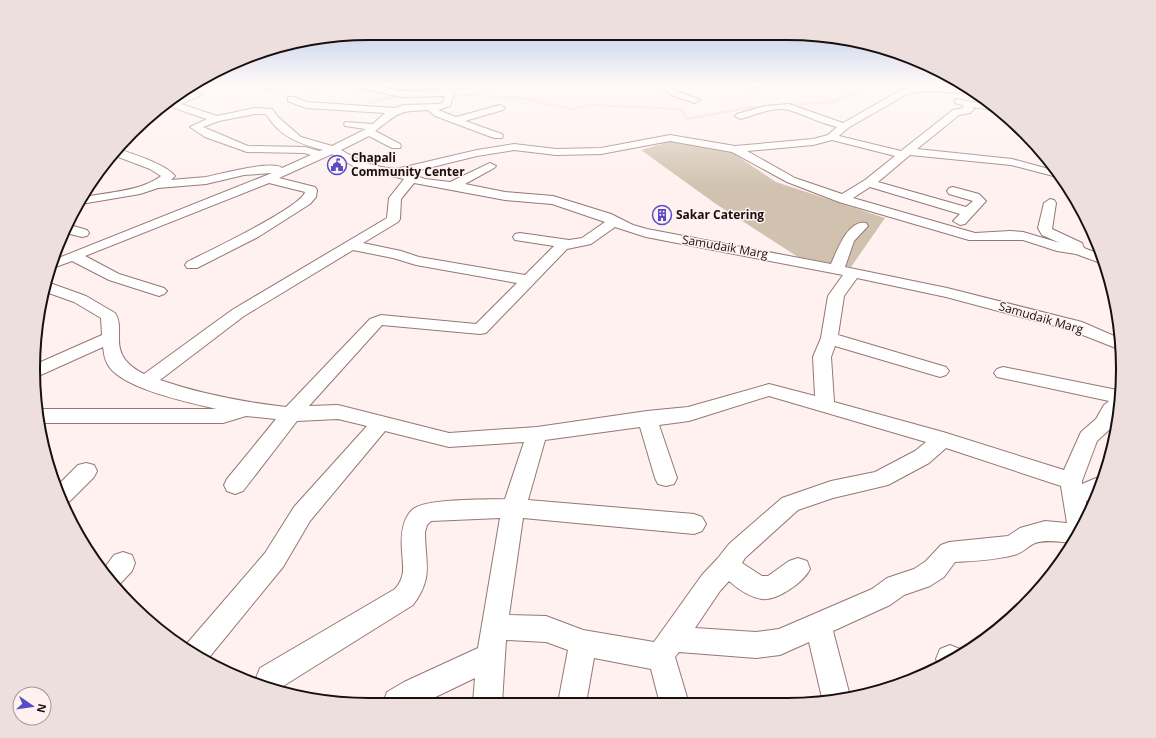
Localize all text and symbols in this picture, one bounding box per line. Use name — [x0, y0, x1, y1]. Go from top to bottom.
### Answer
place label: Chapali Community Center — [351, 149, 465, 180]
public building icon: Chapali Community Center — [326, 154, 348, 176]
building icon: Sakar Catering — [651, 204, 673, 226]
place label: Sakar Catering — [676, 206, 764, 223]
street label: Samudaik Marg — [681, 231, 770, 263]
street label: Samudaik Marg — [997, 297, 1086, 338]
north arrow — [12, 686, 52, 726]
text: N — [34, 702, 51, 714]

